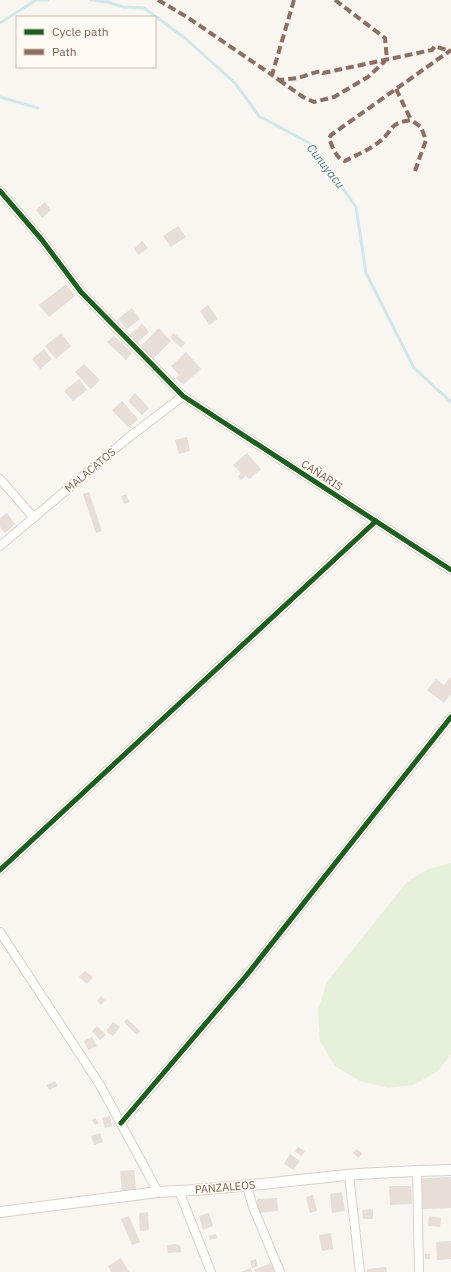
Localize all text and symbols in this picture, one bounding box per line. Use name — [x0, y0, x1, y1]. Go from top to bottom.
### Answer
legend — [16, 16, 156, 68]
text: Cycle path — [52, 24, 109, 39]
text: Path — [52, 44, 77, 59]
water label: Cunuyacu — [304, 141, 348, 192]
street label: MALACATOS — [62, 445, 118, 495]
street label: CAÑARIS — [299, 456, 345, 494]
street label: PANZALEOS — [194, 1177, 256, 1197]

